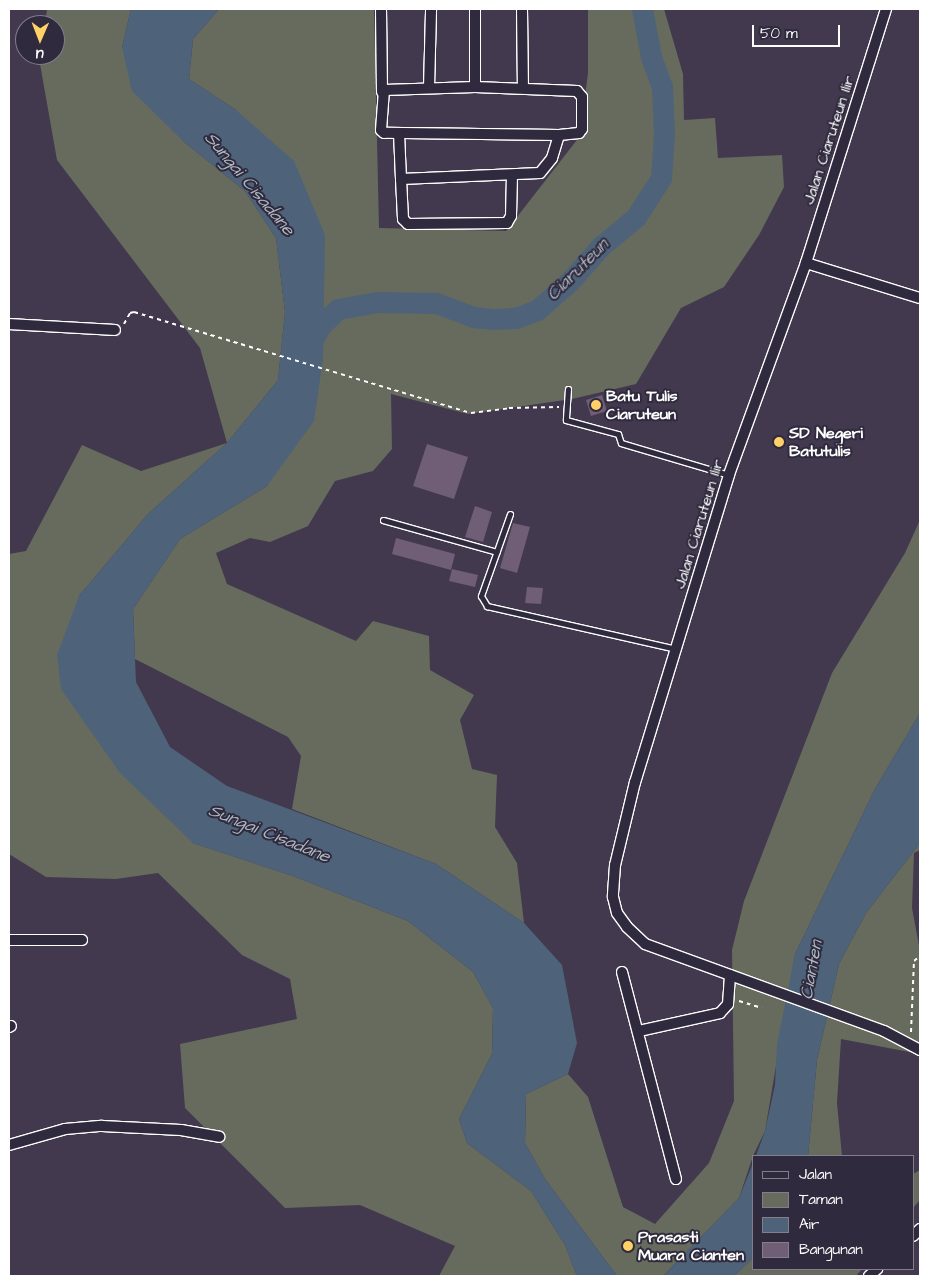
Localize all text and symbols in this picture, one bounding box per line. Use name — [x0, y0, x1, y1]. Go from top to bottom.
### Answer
north arrow — [15, 15, 65, 65]
scale bar — [754, 15, 842, 47]
text: 50 m — [760, 23, 798, 44]
text: U — [36, 44, 44, 64]
street label: Jalan Ciaruteun Ilir — [799, 73, 859, 207]
water label: Sungai Cisadane — [199, 128, 299, 240]
water label: Ciaruteun — [542, 234, 614, 306]
place label: Batu Tulis Ciaruteun — [606, 386, 678, 424]
marker: Batu Tulis Ciaruteun — [590, 399, 602, 411]
place label: SD Negeri Batutulis — [789, 423, 863, 461]
marker: SD Negeri Batutulis — [773, 436, 785, 448]
street label: Jalan Ciaruteun Ilir — [670, 457, 728, 591]
water label: Sungai Cisadane — [205, 800, 333, 868]
water label: Cianten — [796, 939, 828, 1001]
legend — [752, 1155, 914, 1270]
text: Jalan — [799, 1164, 832, 1185]
text: Taman — [799, 1189, 843, 1210]
text: Air — [799, 1214, 819, 1235]
place label: Prasasti Muara Cianten — [638, 1227, 744, 1265]
text: Bangunan — [799, 1239, 863, 1260]
marker: Prasasti Muara Cianten — [622, 1240, 634, 1252]

